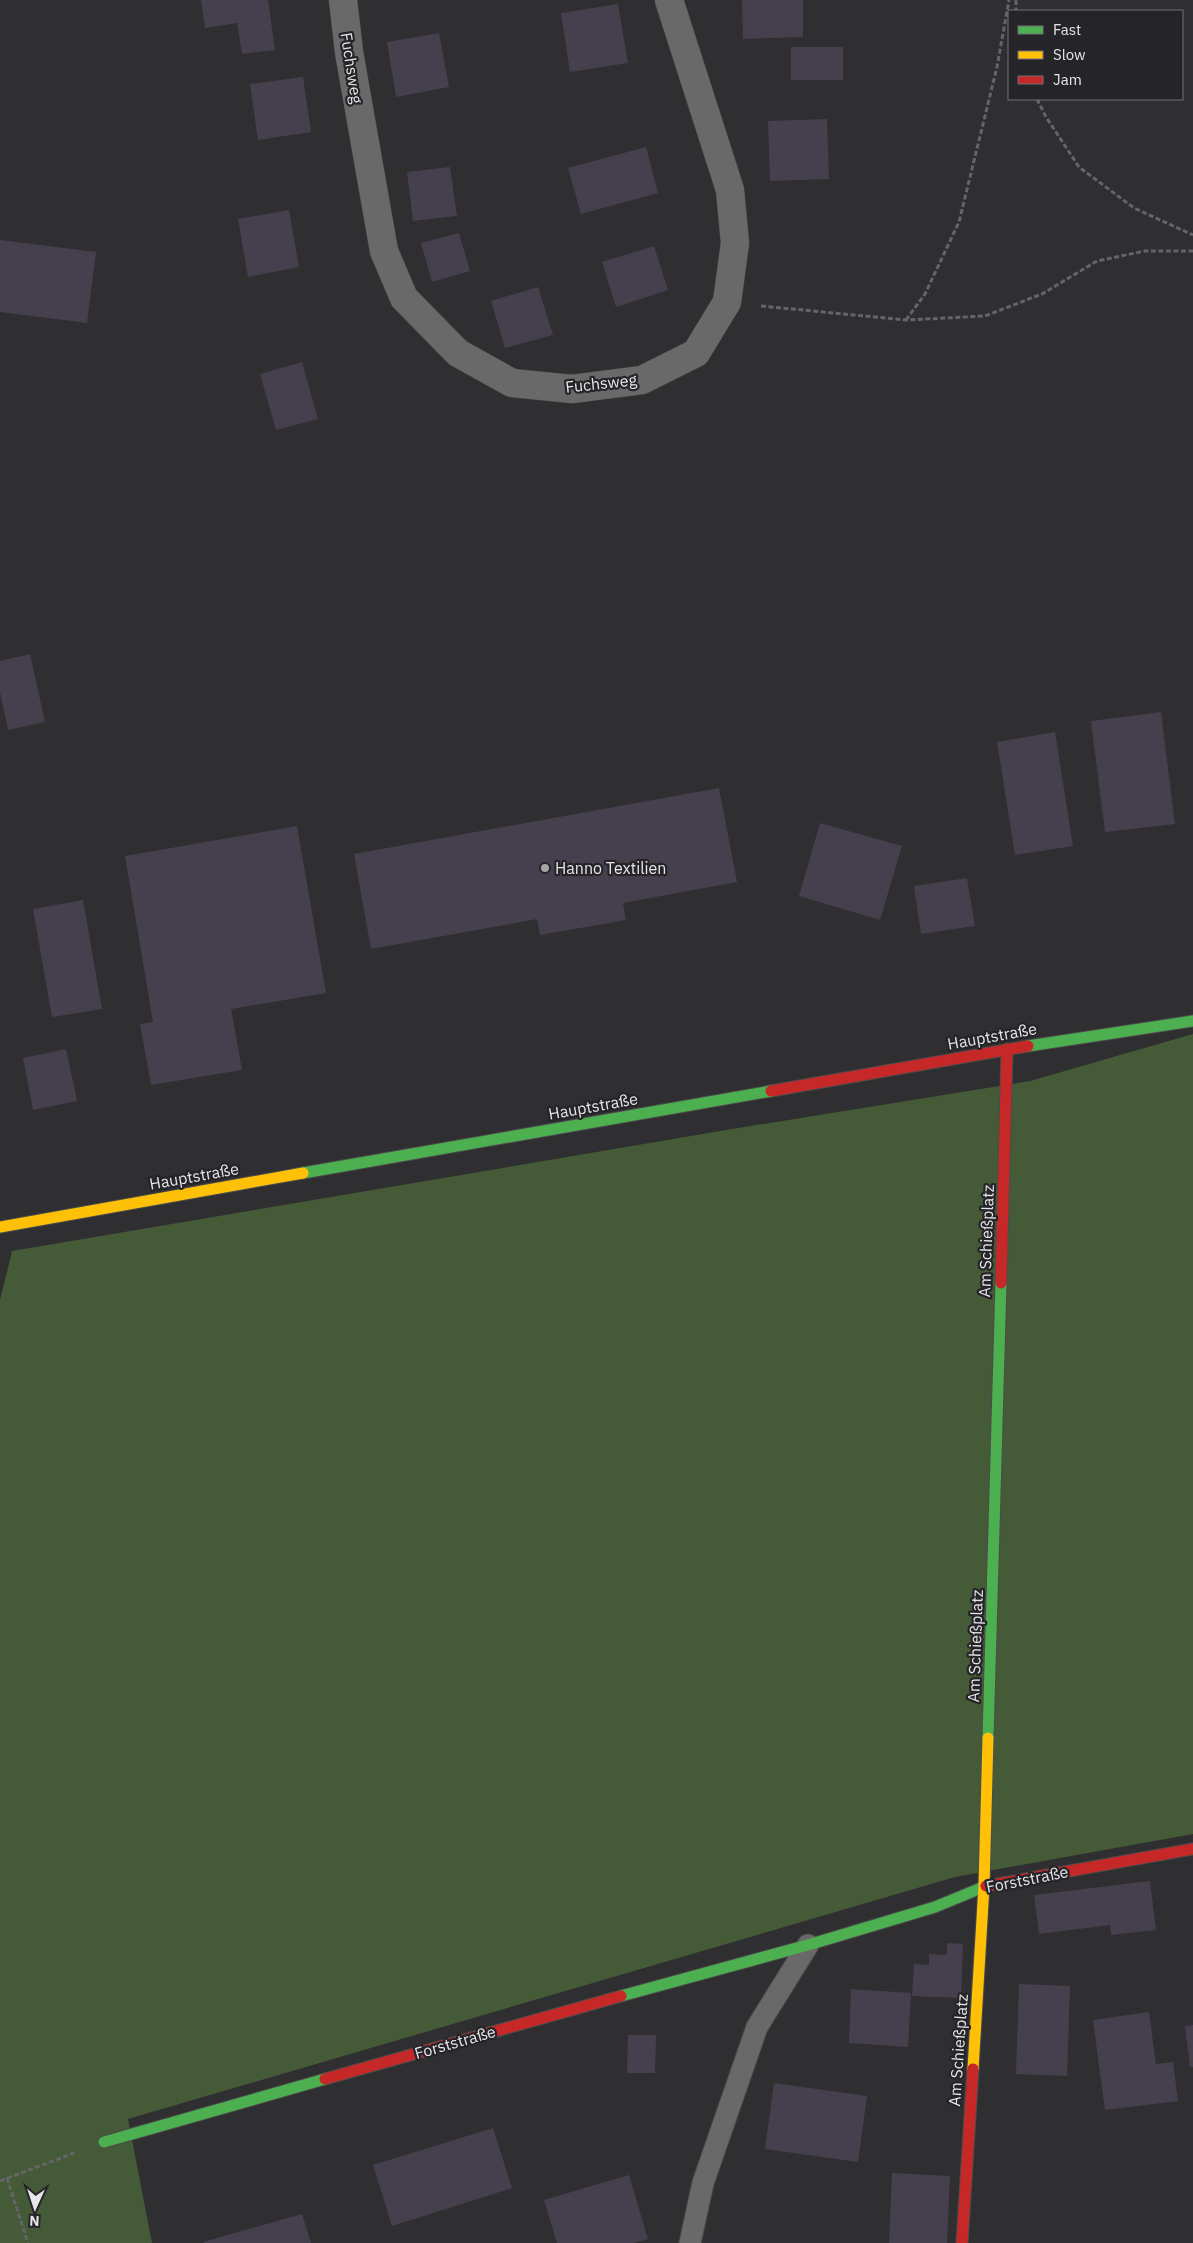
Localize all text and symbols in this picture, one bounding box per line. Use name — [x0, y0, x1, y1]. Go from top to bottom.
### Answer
legend — [1008, 10, 1183, 100]
text: Fast — [1053, 20, 1081, 39]
street label: Fuchsweg — [337, 31, 368, 106]
text: Slow — [1053, 45, 1086, 64]
text: Jam — [1053, 70, 1082, 89]
street label: Fuchsweg — [564, 369, 638, 397]
place label: Hanno Textilien — [555, 858, 666, 878]
marker: Hanno Textilien — [539, 862, 551, 874]
street label: Hauptstraße — [946, 1018, 1038, 1054]
street label: Hauptstraße — [547, 1088, 639, 1124]
street label: Hauptstraße — [148, 1158, 240, 1194]
street label: Am Schießplatz — [974, 1184, 998, 1298]
street label: Am Schießplatz — [963, 1589, 987, 1703]
street label: Forststraße — [984, 1861, 1070, 1897]
street label: Am Schießplatz — [944, 1993, 972, 2107]
street label: Forststraße — [412, 2021, 498, 2063]
north arrow — [10, 2183, 60, 2233]
text: N — [29, 2212, 40, 2230]

